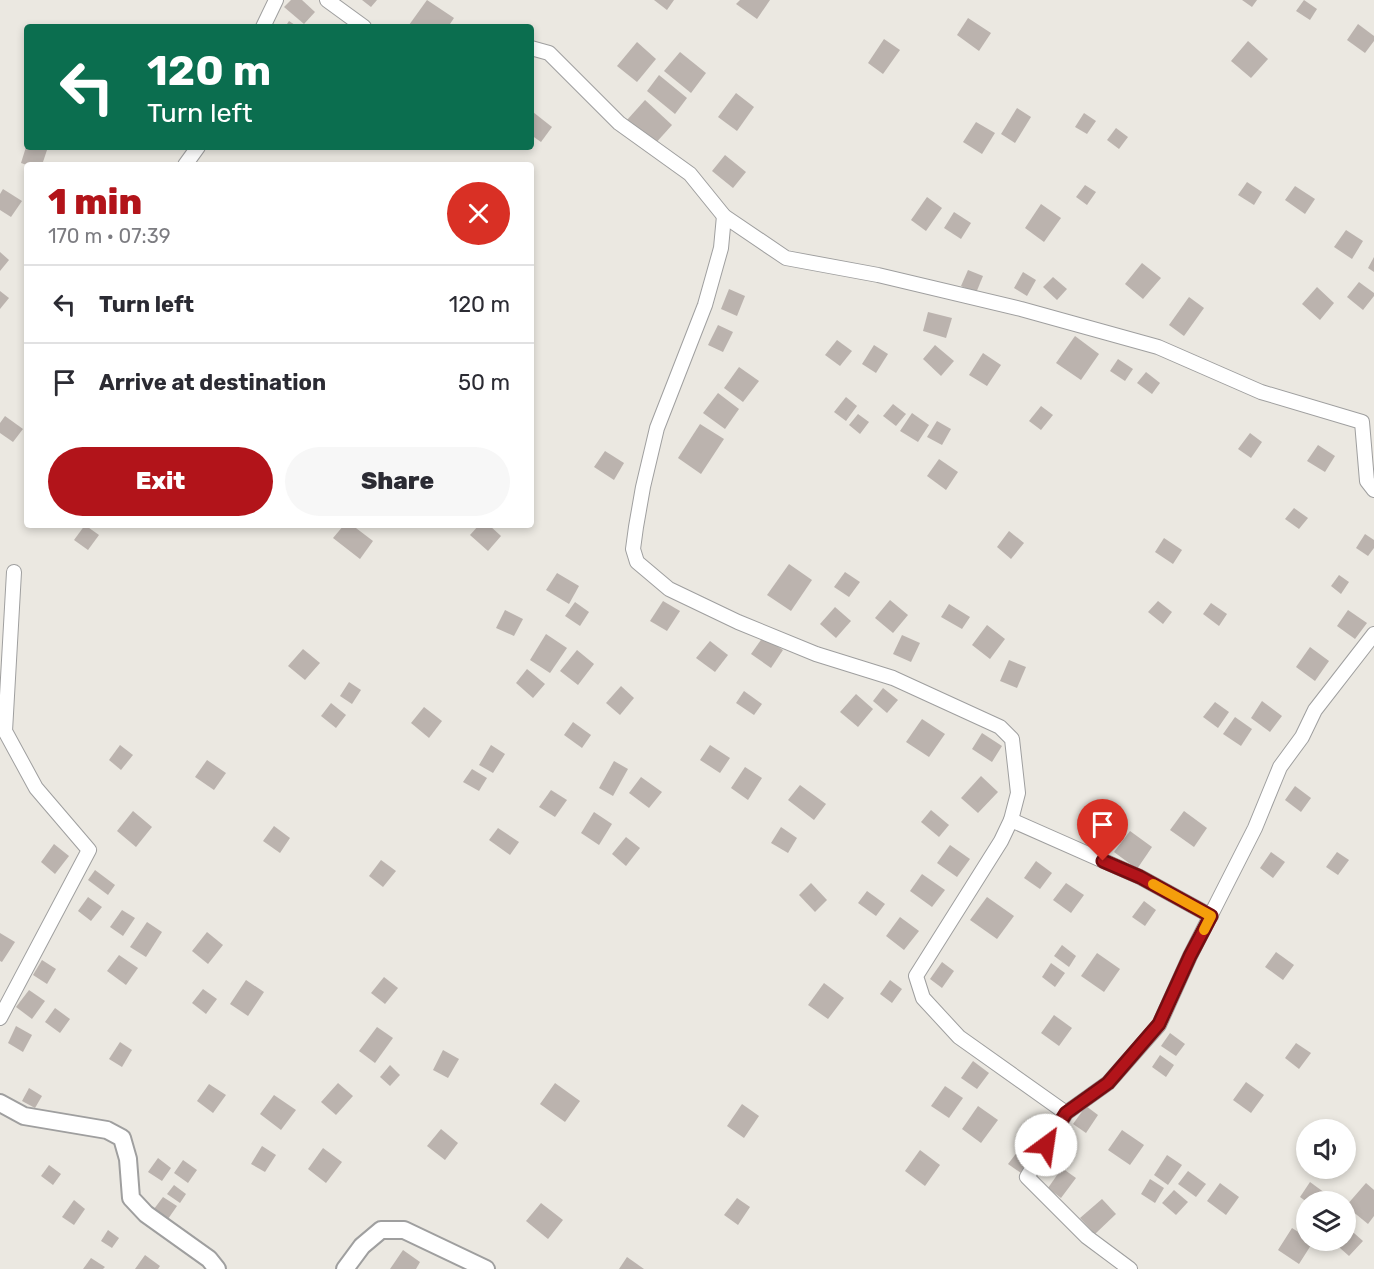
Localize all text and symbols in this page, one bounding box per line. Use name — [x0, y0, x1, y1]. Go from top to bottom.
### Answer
text: 120 m — [147, 46, 271, 96]
icon: left — [48, 48, 126, 126]
text: Turn left — [147, 97, 252, 129]
text: 1 min — [48, 180, 142, 223]
button: close — [447, 182, 510, 245]
text: 170 m · 07:39 — [48, 224, 171, 248]
icon: left — [48, 288, 81, 321]
text: Turn left — [99, 291, 194, 318]
text: 120 m — [449, 291, 510, 318]
icon: arrive — [48, 366, 81, 399]
text: Arrive at destination — [99, 369, 326, 396]
text: 50 m — [458, 369, 510, 396]
button: Exit — [48, 447, 273, 516]
button: Share — [285, 447, 510, 516]
pin — [1077, 799, 1128, 861]
icon: arrive — [1086, 808, 1119, 841]
position arrow — [1014, 1113, 1078, 1177]
map controls — [1296, 1119, 1356, 1251]
button: sound — [1296, 1119, 1356, 1179]
button: layers — [1296, 1191, 1356, 1251]

